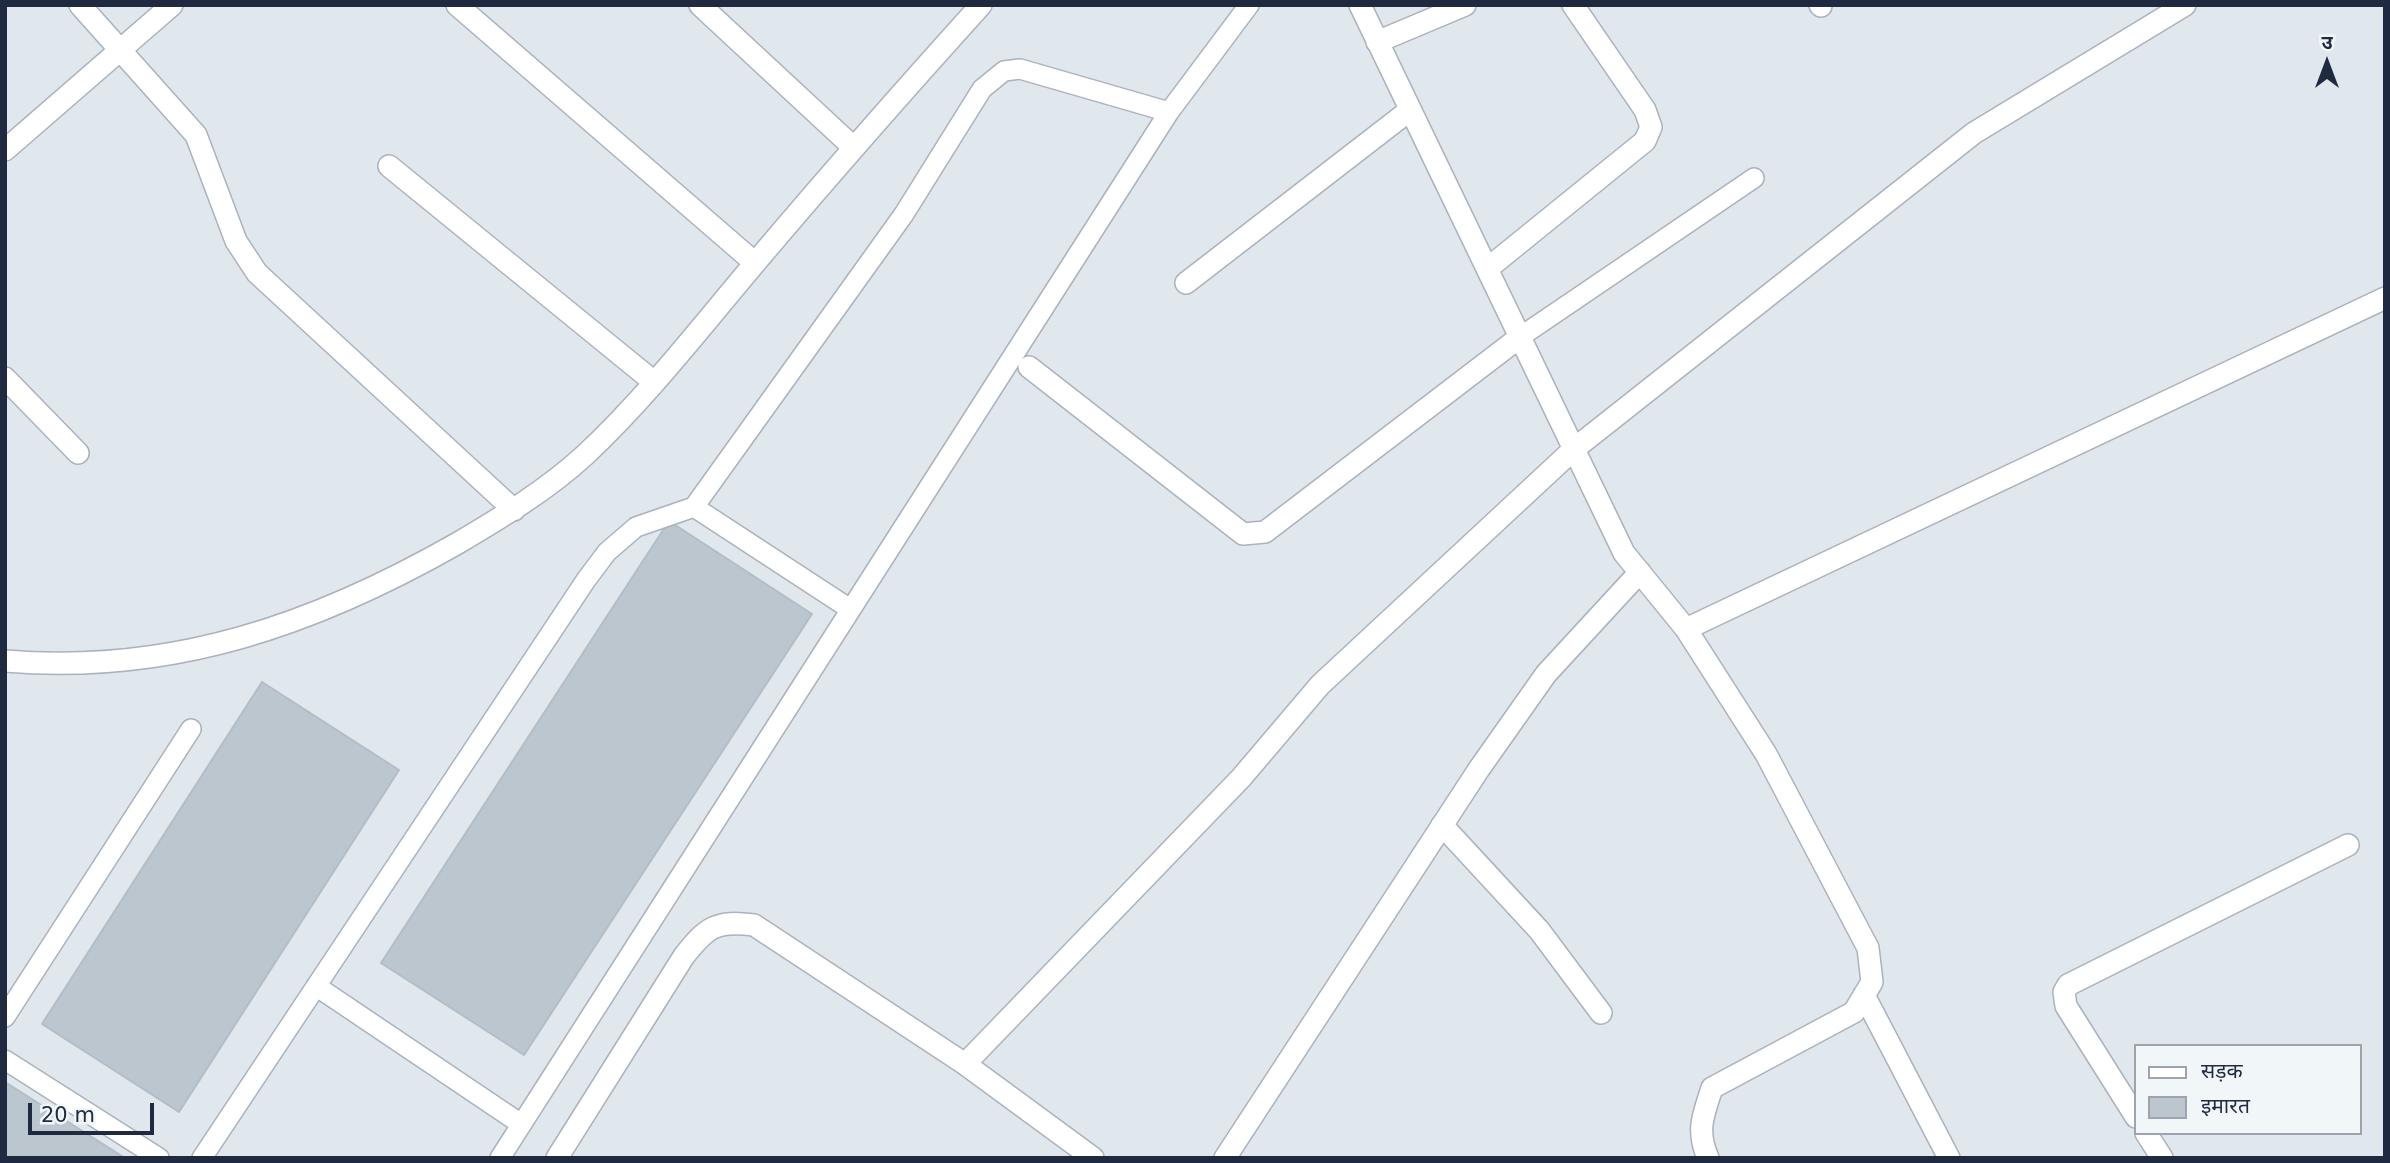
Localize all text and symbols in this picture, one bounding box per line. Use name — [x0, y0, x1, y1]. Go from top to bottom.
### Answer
north arrow — [2292, 28, 2362, 98]
text: उ — [2321, 31, 2333, 53]
legend — [2134, 1044, 2362, 1135]
text: सड़क — [2201, 1059, 2243, 1083]
scale bar — [32, 1090, 158, 1134]
text: इमारत — [2201, 1094, 2250, 1118]
text: 20 m — [41, 1103, 95, 1127]

